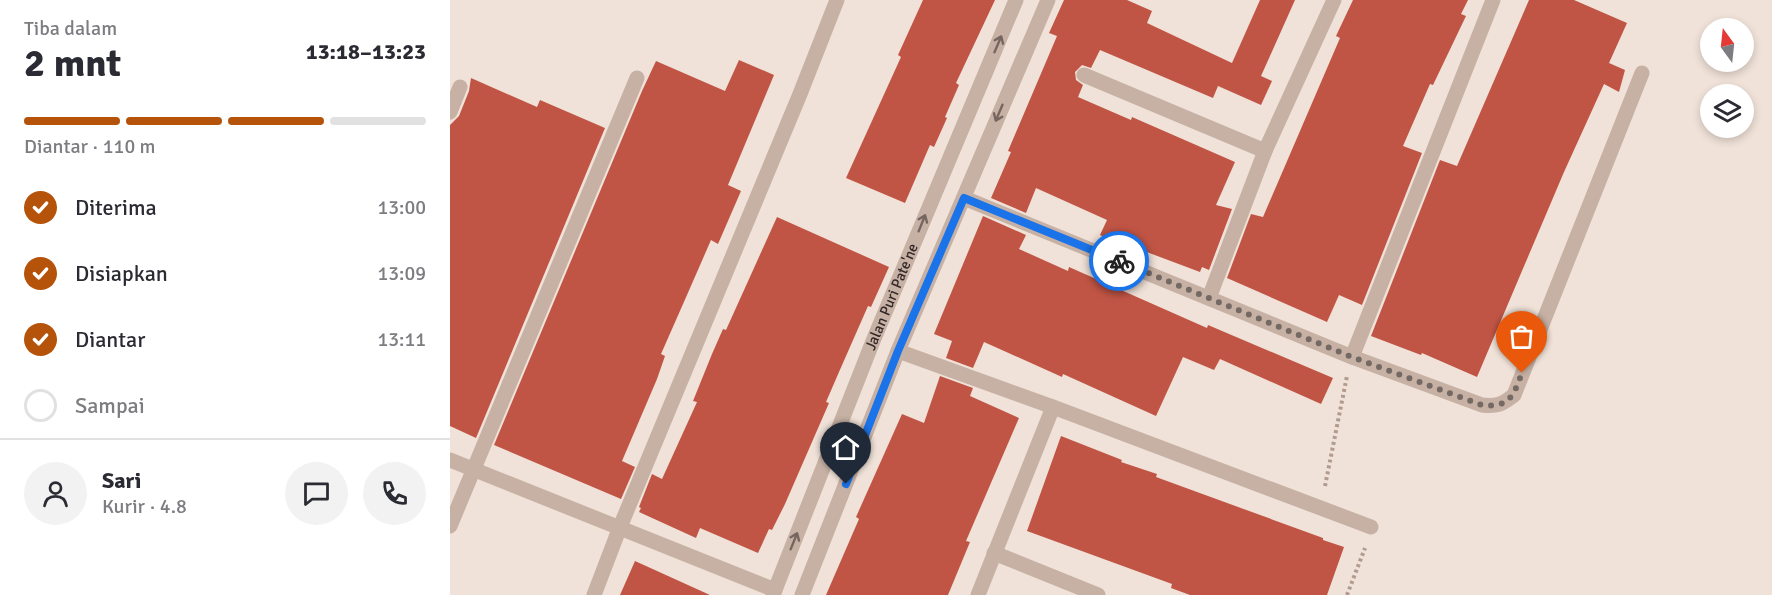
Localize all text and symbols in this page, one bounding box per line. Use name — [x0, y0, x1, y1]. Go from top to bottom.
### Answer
text: Tiba dalam — [24, 16, 117, 41]
north arrow — [1700, 18, 1754, 72]
map controls — [1700, 18, 1754, 138]
one-way arrow — [993, 35, 1004, 53]
text: 13:18–13:23 — [306, 38, 426, 65]
text: 2 mnt — [24, 39, 121, 87]
button: layers — [1700, 84, 1754, 138]
one-way arrow — [993, 104, 1004, 122]
text: Diantar · 110 m — [24, 134, 156, 159]
icon: check — [24, 191, 57, 224]
text: Diterima — [75, 194, 157, 221]
text: 13:00 — [377, 195, 426, 220]
one-way arrow — [917, 215, 928, 233]
courier — [1089, 231, 1149, 291]
street label: Jalan Puri Pate'ne — [861, 241, 922, 353]
icon: bike — [1103, 245, 1136, 278]
icon: check — [24, 257, 57, 290]
text: Disiapkan — [75, 260, 168, 287]
text: 13:09 — [377, 261, 426, 286]
pin — [1496, 311, 1547, 373]
icon: bag — [1505, 320, 1538, 353]
icon: check — [24, 323, 57, 356]
text: Diantar — [75, 326, 145, 353]
text: 13:11 — [377, 327, 426, 352]
text: Sampai — [75, 392, 145, 419]
pin — [820, 422, 871, 484]
icon: home — [829, 431, 862, 464]
button: person — [24, 462, 87, 525]
button: chat — [285, 462, 348, 525]
button: phone — [363, 462, 426, 525]
text: Sari — [102, 467, 141, 494]
text: Kurir · 4.8 — [102, 494, 187, 519]
one-way arrow — [789, 532, 800, 550]

